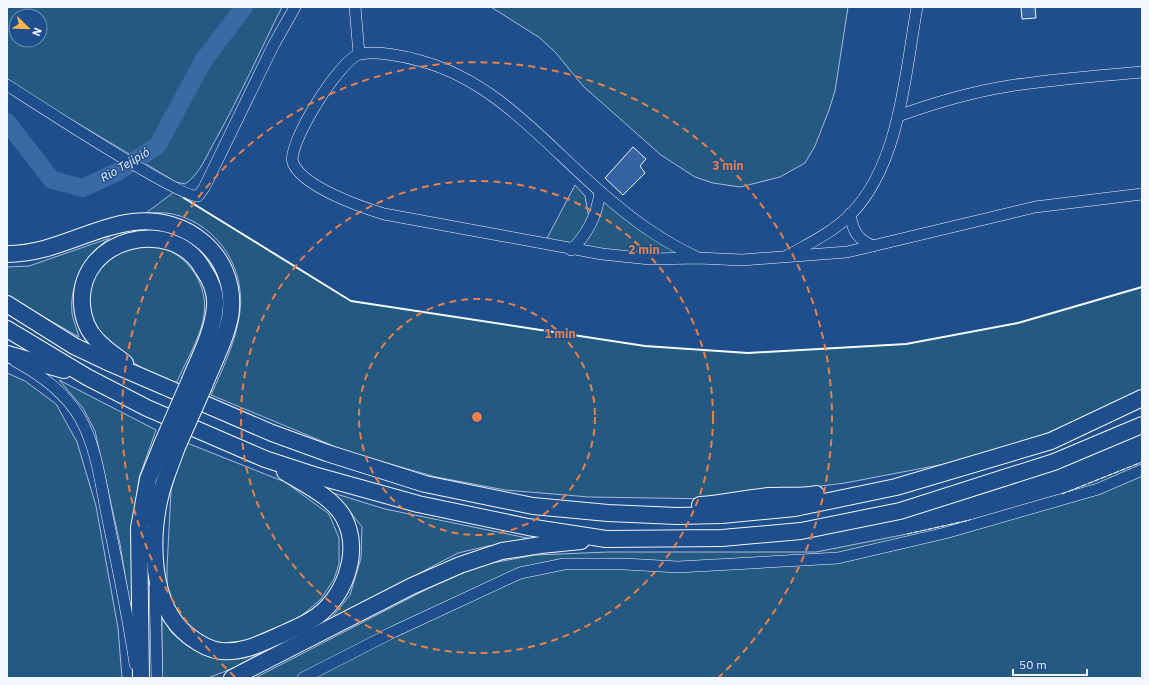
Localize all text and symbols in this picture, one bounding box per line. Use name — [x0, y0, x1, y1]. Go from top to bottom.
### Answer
north arrow — [8, 8, 48, 48]
text: N — [29, 26, 45, 38]
water label: Rio Tejipió — [97, 144, 153, 185]
text: 3 min — [712, 158, 744, 173]
text: 2 min — [628, 242, 660, 257]
text: 1 min — [544, 326, 576, 341]
centre of rings — [470, 410, 484, 424]
scale bar — [1013, 651, 1087, 677]
text: 50 m — [1019, 657, 1047, 672]

